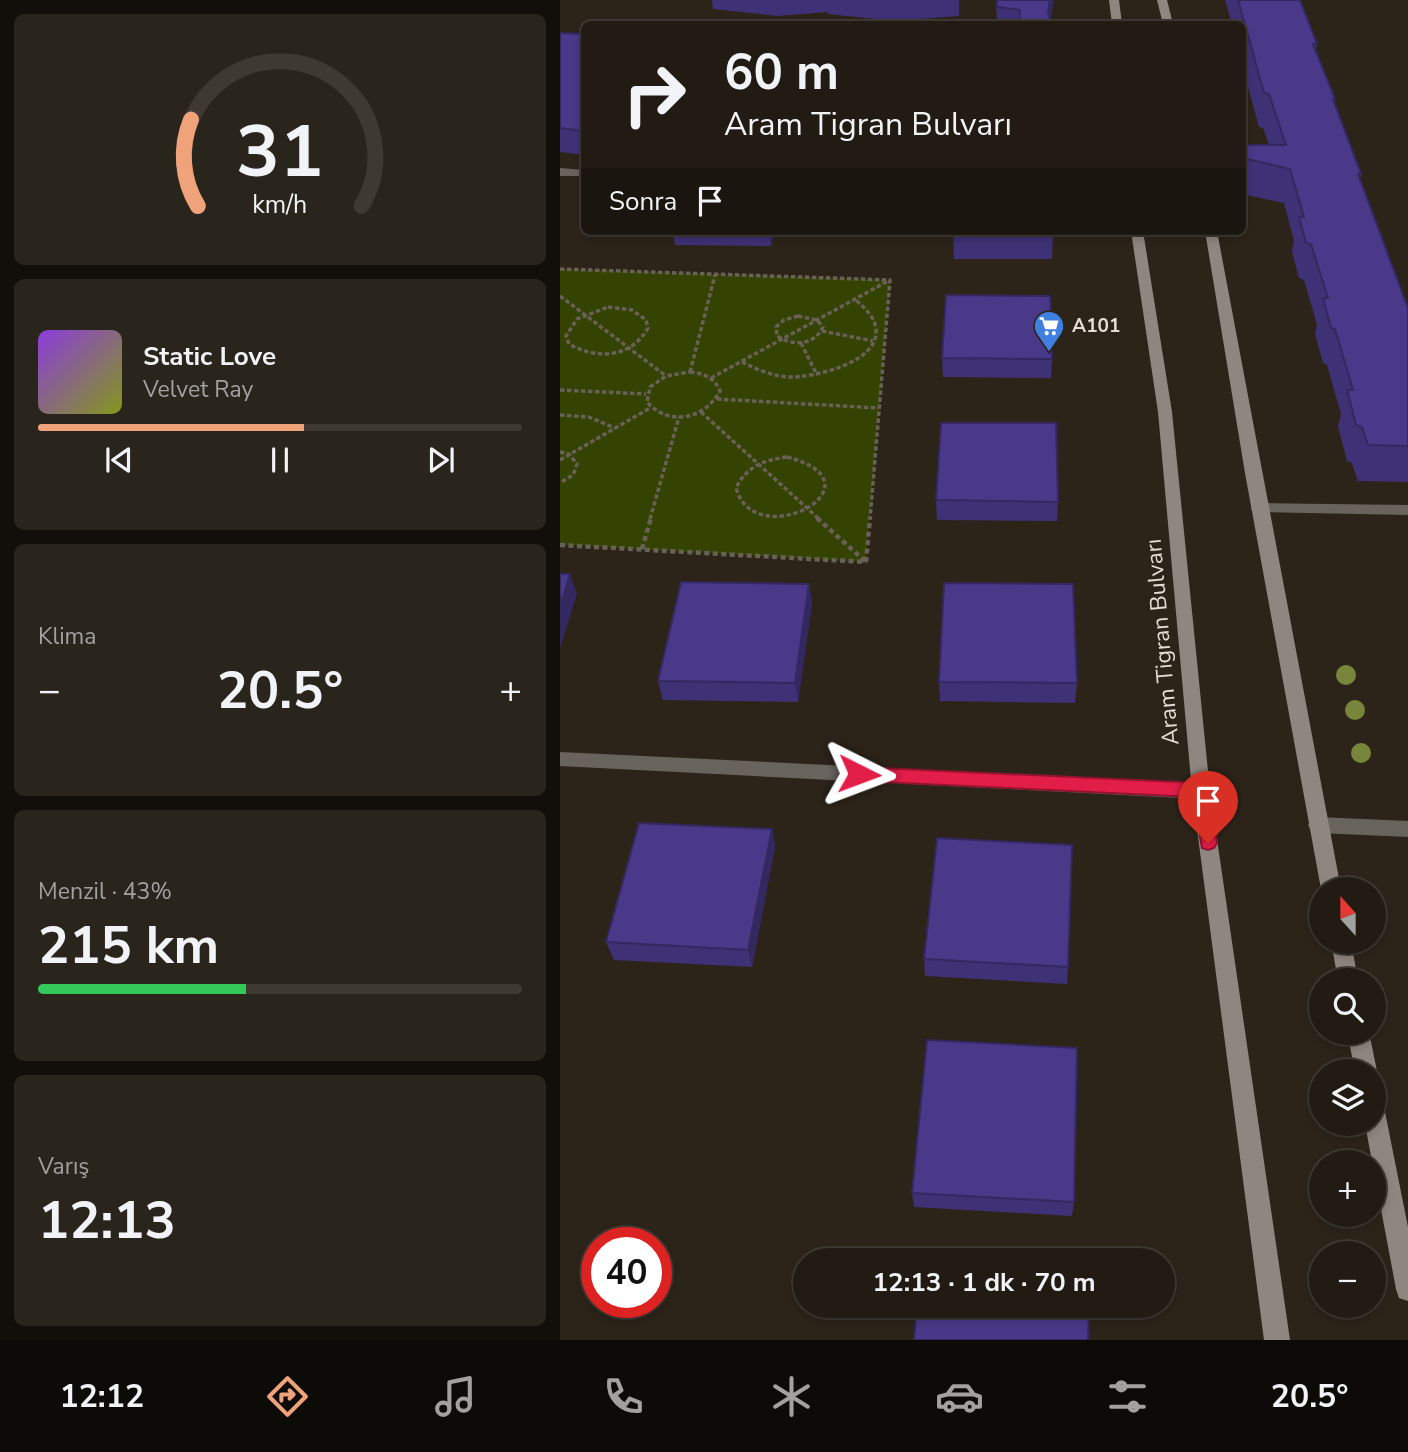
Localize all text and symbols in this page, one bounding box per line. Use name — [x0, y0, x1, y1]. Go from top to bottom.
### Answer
text: 60 m — [724, 39, 839, 106]
icon: right — [609, 49, 700, 140]
text: 31 — [236, 102, 324, 202]
text: Aram Tigran Bulvarı — [724, 103, 1012, 146]
icon: arrive — [691, 182, 729, 220]
text: Sonra — [609, 184, 677, 219]
text: km/h — [252, 187, 308, 221]
supermarket icon: A101 — [1032, 309, 1066, 353]
place label: A101 — [1072, 313, 1120, 339]
text: Static Love — [143, 339, 276, 374]
text: Velvet Ray — [143, 374, 253, 405]
icon: previous — [100, 441, 138, 479]
icon: pause — [261, 441, 299, 479]
icon: next — [422, 441, 460, 479]
street label: Aram Tigran Bulvarı — [1138, 538, 1186, 746]
text: Klima — [38, 621, 96, 652]
text: 20.5° — [217, 655, 343, 726]
text: − — [38, 665, 61, 716]
text: + — [499, 665, 522, 716]
position arrow — [822, 737, 896, 811]
pin — [1178, 771, 1238, 843]
icon: arrive — [1189, 782, 1227, 820]
text: Menzil · 43% — [38, 876, 172, 907]
north arrow — [1309, 877, 1386, 954]
map controls — [1309, 877, 1386, 1318]
text: 215 km — [38, 910, 219, 981]
button: search — [1309, 968, 1386, 1045]
button: layers — [1309, 1059, 1386, 1136]
button: + — [1309, 1150, 1386, 1227]
text: Varış — [38, 1151, 89, 1182]
text: 12:13 — [38, 1185, 176, 1256]
speed limit sign: 40 — [581, 1227, 672, 1318]
button: − — [1309, 1241, 1386, 1318]
text: 12:13 · 1 dk · 70 m — [872, 1265, 1096, 1300]
icon: directions — [263, 1372, 312, 1421]
icon: music — [431, 1372, 480, 1421]
icon: phone — [599, 1372, 648, 1421]
icon: climate — [767, 1372, 816, 1421]
icon: car — [935, 1372, 984, 1421]
icon: filters — [1103, 1372, 1152, 1421]
text: 12:12 — [59, 1375, 144, 1418]
text: 20.5° — [1271, 1375, 1348, 1418]

